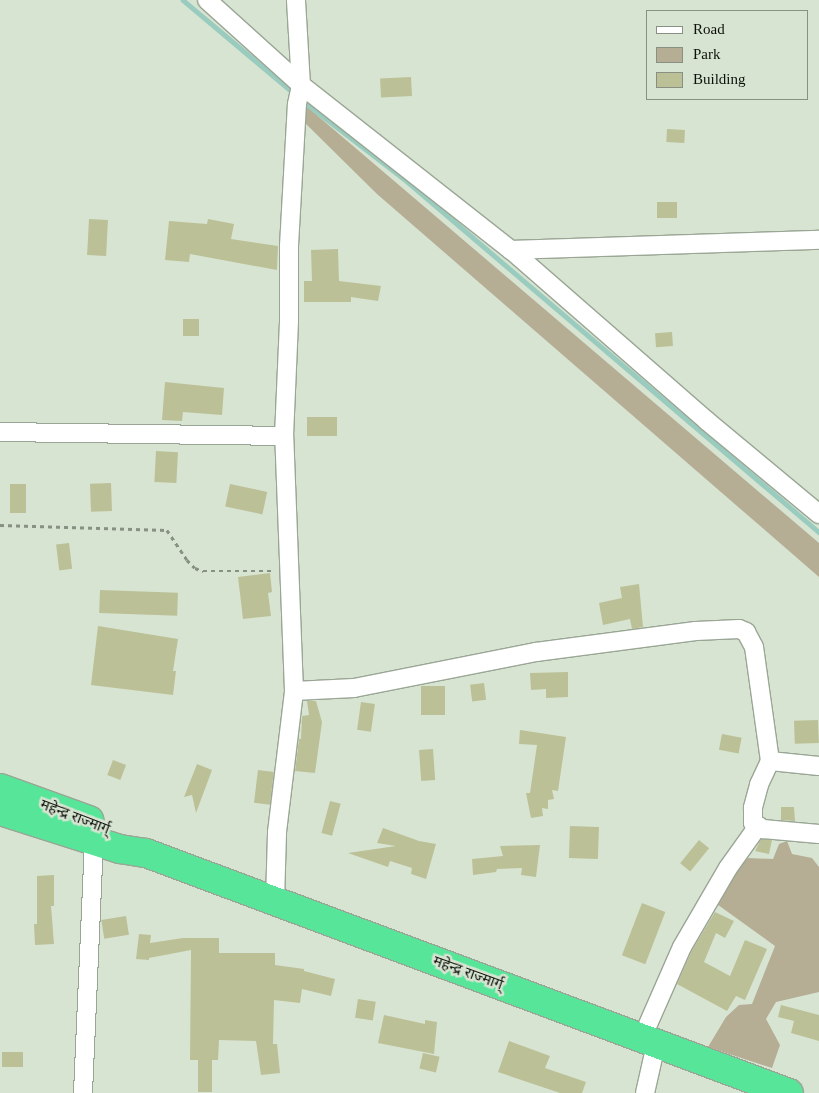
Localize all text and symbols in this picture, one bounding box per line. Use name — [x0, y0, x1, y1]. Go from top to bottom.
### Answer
legend — [646, 10, 809, 100]
text: Road — [693, 21, 725, 37]
text: Park — [693, 46, 721, 62]
text: Building — [693, 71, 746, 87]
street label: महेन्द्र राज्मार्ग् — [38, 795, 112, 839]
street label: महेन्द्र राज्मार्ग् — [431, 952, 505, 994]

